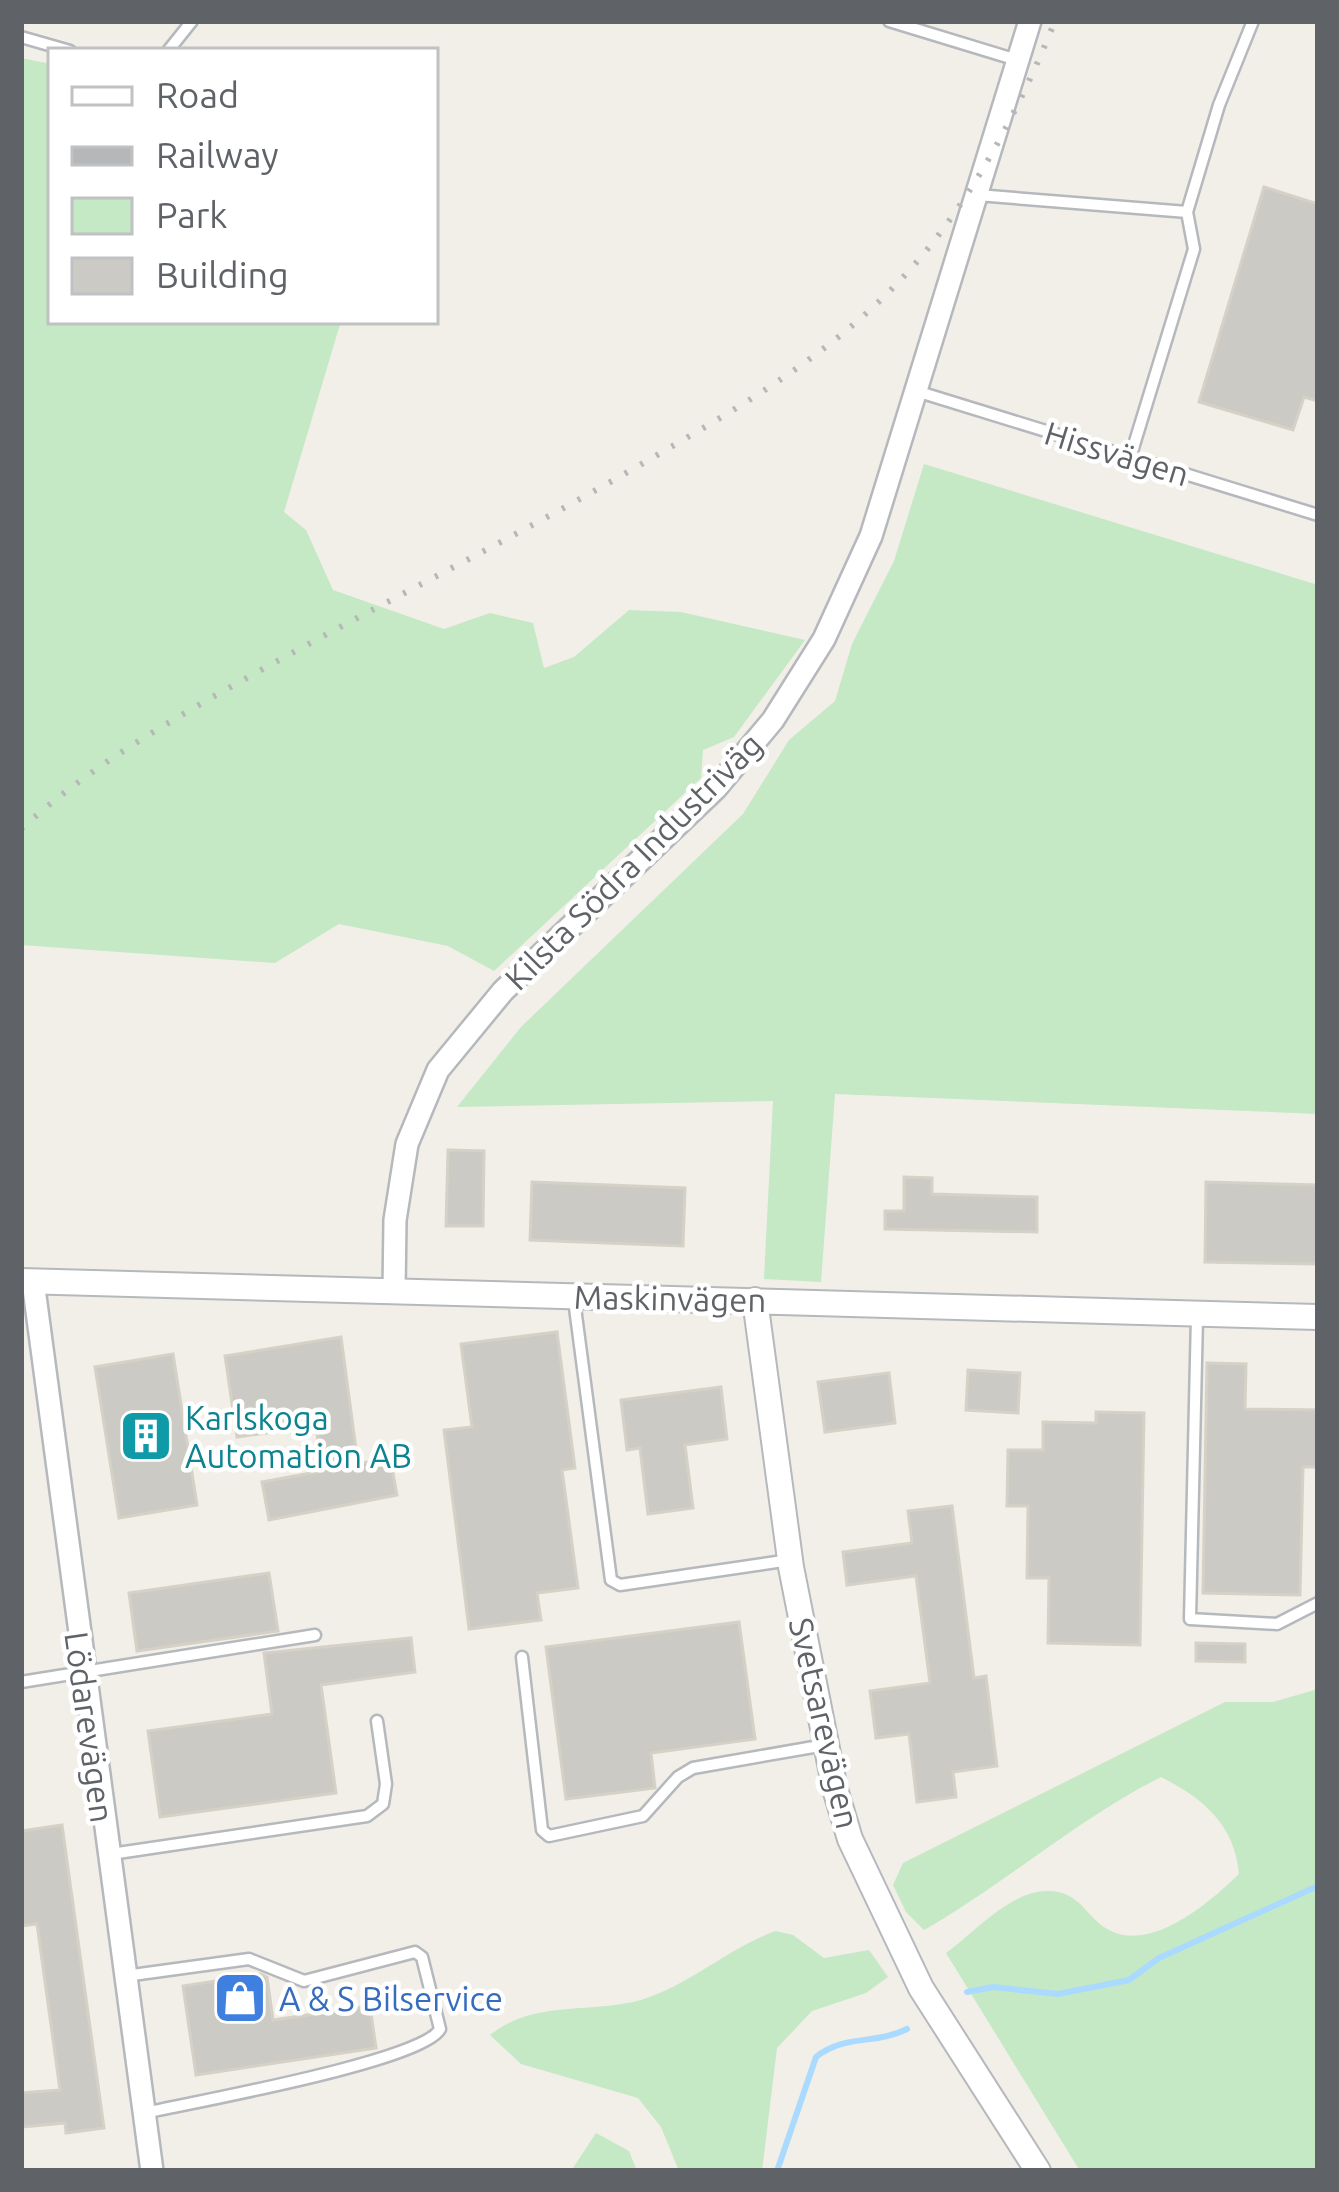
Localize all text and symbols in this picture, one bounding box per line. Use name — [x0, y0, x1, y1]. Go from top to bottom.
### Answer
legend — [48, 48, 438, 324]
text: Road — [156, 74, 239, 115]
text: Railway — [156, 134, 279, 175]
text: Park — [156, 194, 228, 235]
text: Building — [156, 254, 289, 295]
street label: Hissvägen — [1040, 414, 1194, 492]
street label: Kilsta Södra Industriväg — [497, 725, 769, 997]
street label: Maskinvägen — [573, 1278, 767, 1318]
place label: Karlskoga Automation AB — [185, 1399, 412, 1474]
building icon: Karlskoga Automation AB — [118, 1408, 174, 1464]
street label: Svetsarevägen — [783, 1614, 867, 1832]
street label: Lödarevägen — [58, 1629, 122, 1825]
shop icon: A & S Bilservice — [212, 1970, 268, 2026]
place label: A & S Bilservice — [279, 1980, 503, 2017]

